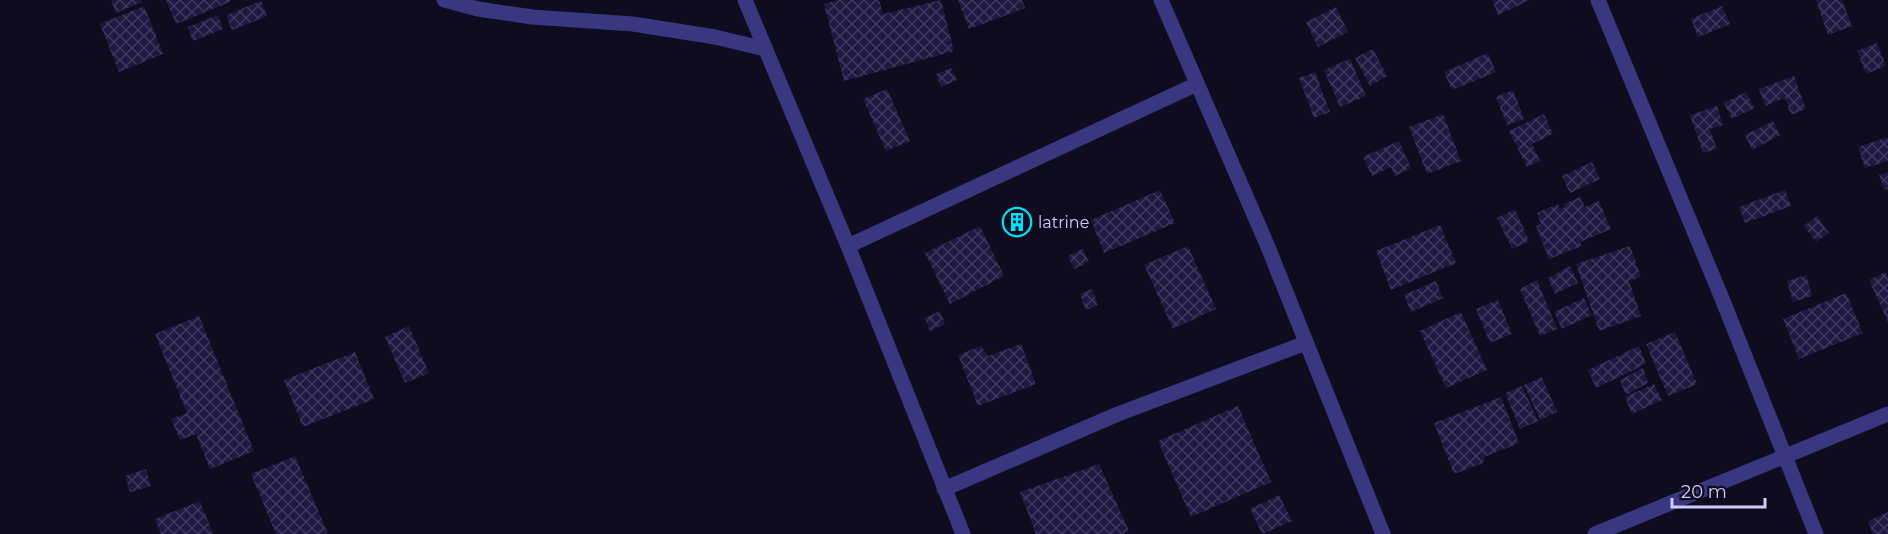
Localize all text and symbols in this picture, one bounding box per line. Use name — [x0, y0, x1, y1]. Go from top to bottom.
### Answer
building icon: latrine — [1001, 206, 1033, 238]
place label: latrine — [1038, 213, 1089, 232]
scale bar — [1672, 471, 1765, 509]
text: 20 m — [1681, 481, 1727, 503]

